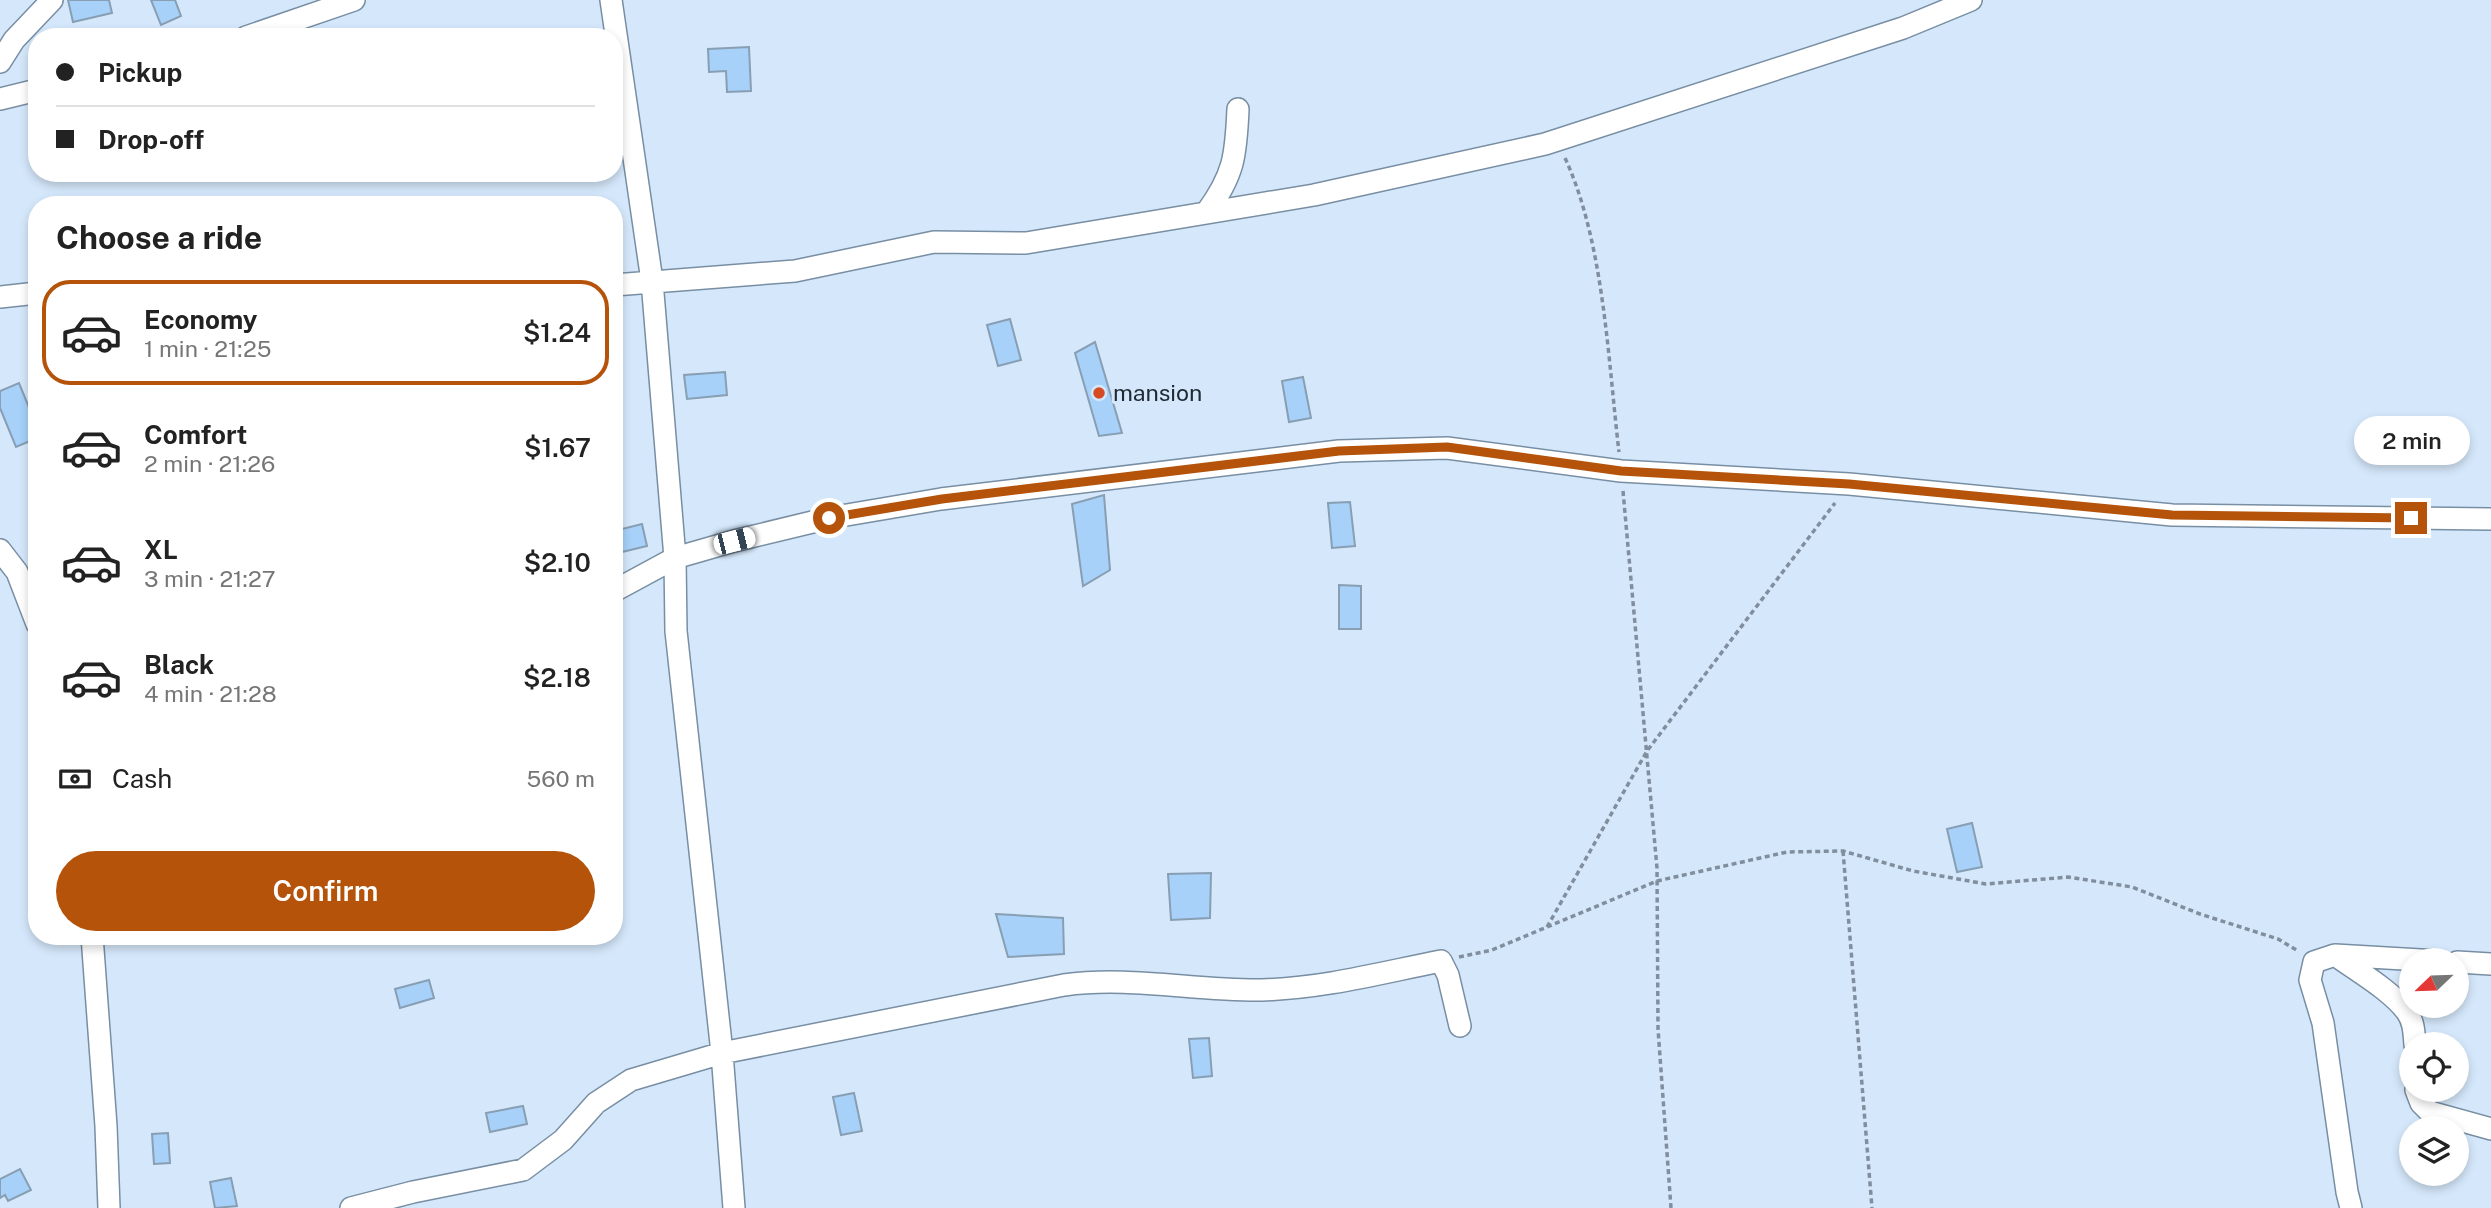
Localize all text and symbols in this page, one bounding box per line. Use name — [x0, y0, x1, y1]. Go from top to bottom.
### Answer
text: Pickup — [98, 57, 182, 88]
text: Drop-off — [98, 124, 204, 155]
text: Choose a ride — [56, 219, 262, 256]
icon: car — [60, 301, 123, 364]
text: Economy — [144, 304, 257, 335]
text: $1.24 — [523, 317, 591, 348]
text: 1 min · 21:25 — [144, 335, 271, 362]
place label: mansion — [1113, 379, 1202, 406]
marker: mansion — [1091, 385, 1107, 401]
icon: car — [60, 416, 123, 479]
callout: 2 min — [2353, 416, 2469, 466]
text: Comfort — [144, 419, 247, 450]
text: 2 min — [2382, 427, 2442, 454]
text: $1.67 — [524, 432, 591, 463]
text: 2 min · 21:26 — [144, 450, 275, 477]
route start — [813, 502, 845, 534]
route end — [2395, 502, 2427, 534]
car — [712, 526, 757, 556]
icon: car — [60, 531, 123, 594]
text: XL — [144, 534, 178, 565]
text: $2.10 — [524, 547, 591, 578]
text: 3 min · 21:27 — [144, 565, 276, 592]
icon: car — [60, 646, 123, 709]
text: Black — [144, 649, 214, 680]
text: $2.18 — [523, 662, 591, 693]
text: 4 min · 21:28 — [144, 680, 277, 707]
icon: cash — [56, 760, 94, 798]
text: Cash — [112, 763, 172, 794]
text: 560 m — [527, 765, 595, 792]
button: Confirm — [56, 851, 595, 931]
north arrow — [2399, 948, 2469, 1018]
map controls — [2399, 948, 2469, 1186]
button: locate — [2399, 1032, 2469, 1102]
button: layers — [2399, 1116, 2469, 1186]

